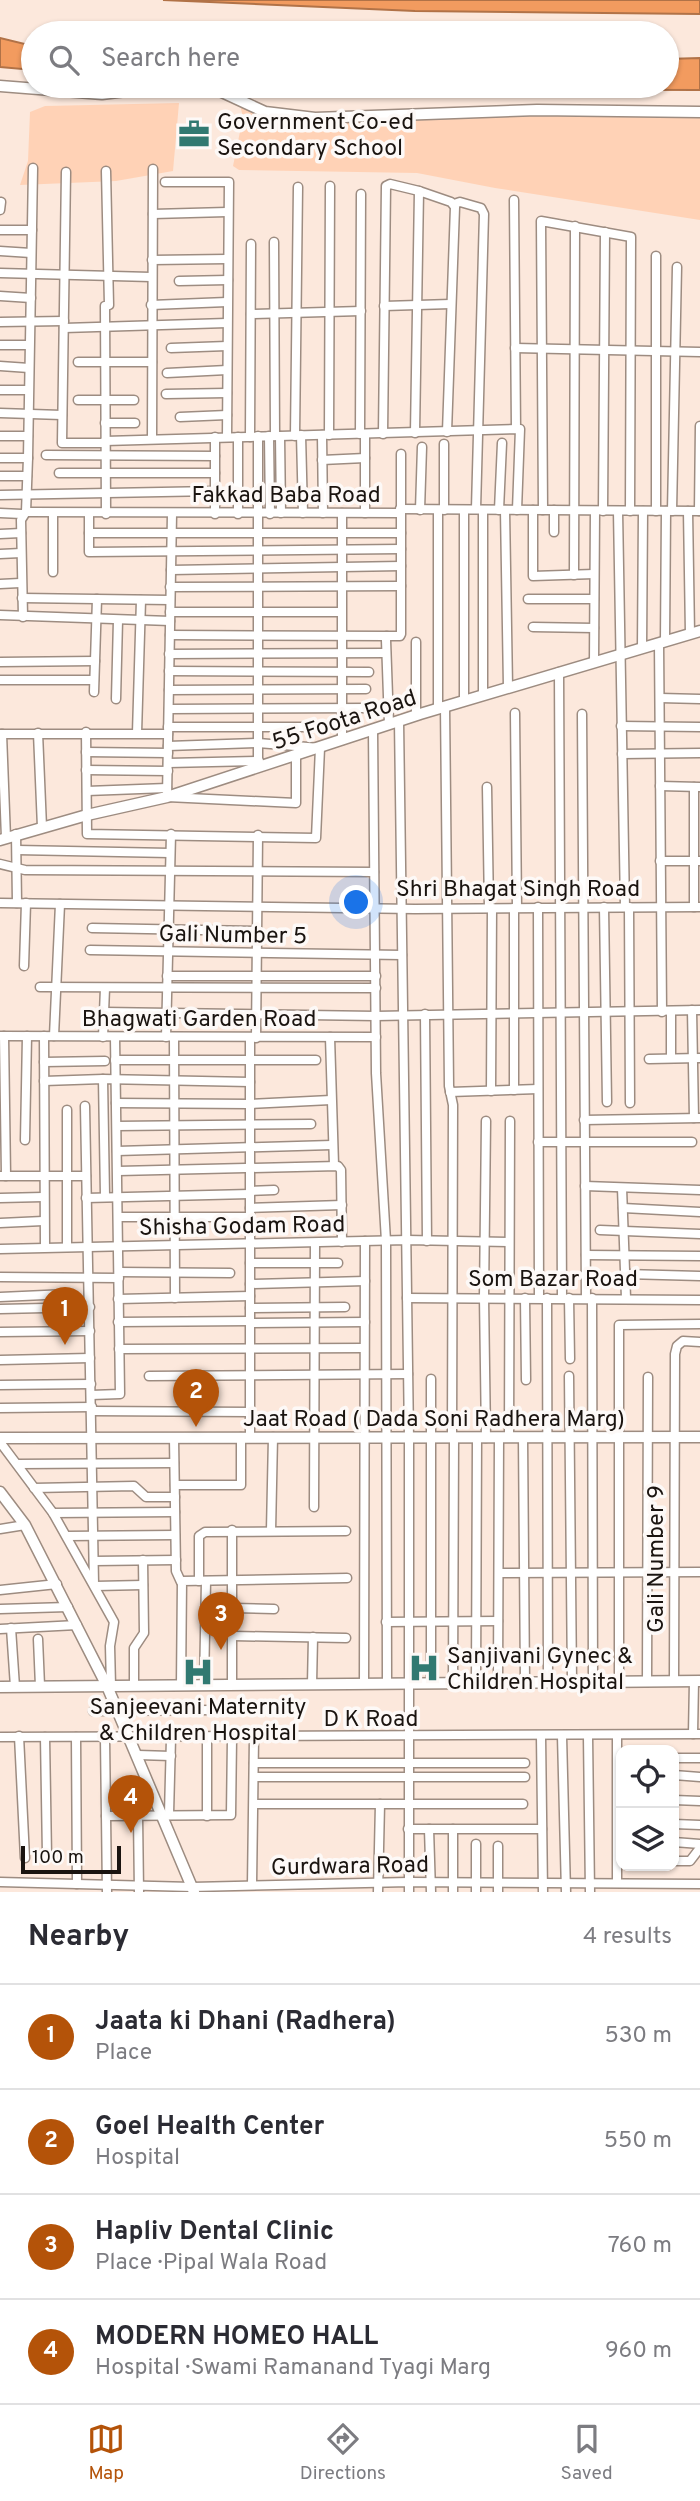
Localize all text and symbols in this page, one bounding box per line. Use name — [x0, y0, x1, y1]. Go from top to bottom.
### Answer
search box — [21, 21, 679, 98]
icon: search — [45, 41, 83, 79]
text: Search here — [101, 43, 240, 76]
place label: Government Co-ed Secondary School — [217, 109, 414, 164]
office icon: Government Co-ed Secondary School — [177, 117, 211, 151]
street label: Fakkad Baba Road — [191, 482, 381, 511]
street label: 55 Foota Road — [269, 684, 421, 758]
street label: Shri Bhagat Singh Road — [396, 876, 640, 905]
your location — [339, 885, 373, 919]
street label: Gali Number 5 — [158, 921, 308, 952]
street label: Bhagwati Garden Road — [82, 1006, 316, 1035]
street label: Shisha Godam Road — [139, 1211, 345, 1244]
street label: Som Bazar Road — [468, 1266, 638, 1295]
pin: 1 — [42, 1287, 88, 1345]
pin: 2 — [173, 1369, 219, 1427]
street label: Jaat Road ( Dada Soni Radhera Marg) — [243, 1406, 625, 1435]
street label: Gali Number 9 — [643, 1485, 672, 1633]
pin: 3 — [198, 1592, 244, 1650]
place label: Sanjivani Gynec & Children Hospital — [447, 1643, 633, 1698]
hospital icon: Sanjivani Gynec & Children Hospital — [407, 1651, 441, 1685]
hospital icon: Sanjeevani Maternity & Children Hospital — [181, 1655, 215, 1689]
place label: Sanjeevani Maternity & Children Hospital — [90, 1694, 306, 1749]
street label: D K Road — [324, 1706, 418, 1735]
map controls — [616, 1745, 679, 1871]
button: locate — [616, 1745, 679, 1808]
pin: 4 — [108, 1775, 154, 1833]
button: layers — [616, 1808, 679, 1871]
scale bar — [21, 1843, 121, 1875]
text: 100 m — [32, 1846, 84, 1870]
street label: Gurdwara Road — [271, 1852, 429, 1883]
text: Nearby — [28, 1919, 129, 1956]
text: 4 results — [583, 1923, 672, 1952]
text: Jaata ki Dhani (Radhera) — [95, 2006, 396, 2039]
text: 1 — [46, 2022, 56, 2051]
text: 530 m — [604, 2022, 672, 2051]
text: Place — [95, 2039, 152, 2068]
text: Goel Health Center — [95, 2111, 324, 2144]
text: 2 — [44, 2127, 58, 2156]
text: 550 m — [604, 2127, 672, 2156]
text: Hospital — [95, 2144, 180, 2173]
text: Hapliv Dental Clinic — [95, 2216, 334, 2249]
text: 3 — [44, 2232, 58, 2261]
text: 760 m — [608, 2232, 672, 2261]
text: Place · Pipal Wala Road — [95, 2249, 327, 2278]
text: MODERN HOMEO HALL — [95, 2321, 378, 2354]
text: 4 — [44, 2337, 58, 2366]
text: 960 m — [605, 2337, 672, 2366]
text: Hospital · Swami Ramanand Tyagi Marg — [95, 2354, 491, 2383]
tab: Map — [87, 2420, 125, 2486]
tab: Directions — [300, 2420, 386, 2486]
tab: Saved — [561, 2420, 613, 2486]

